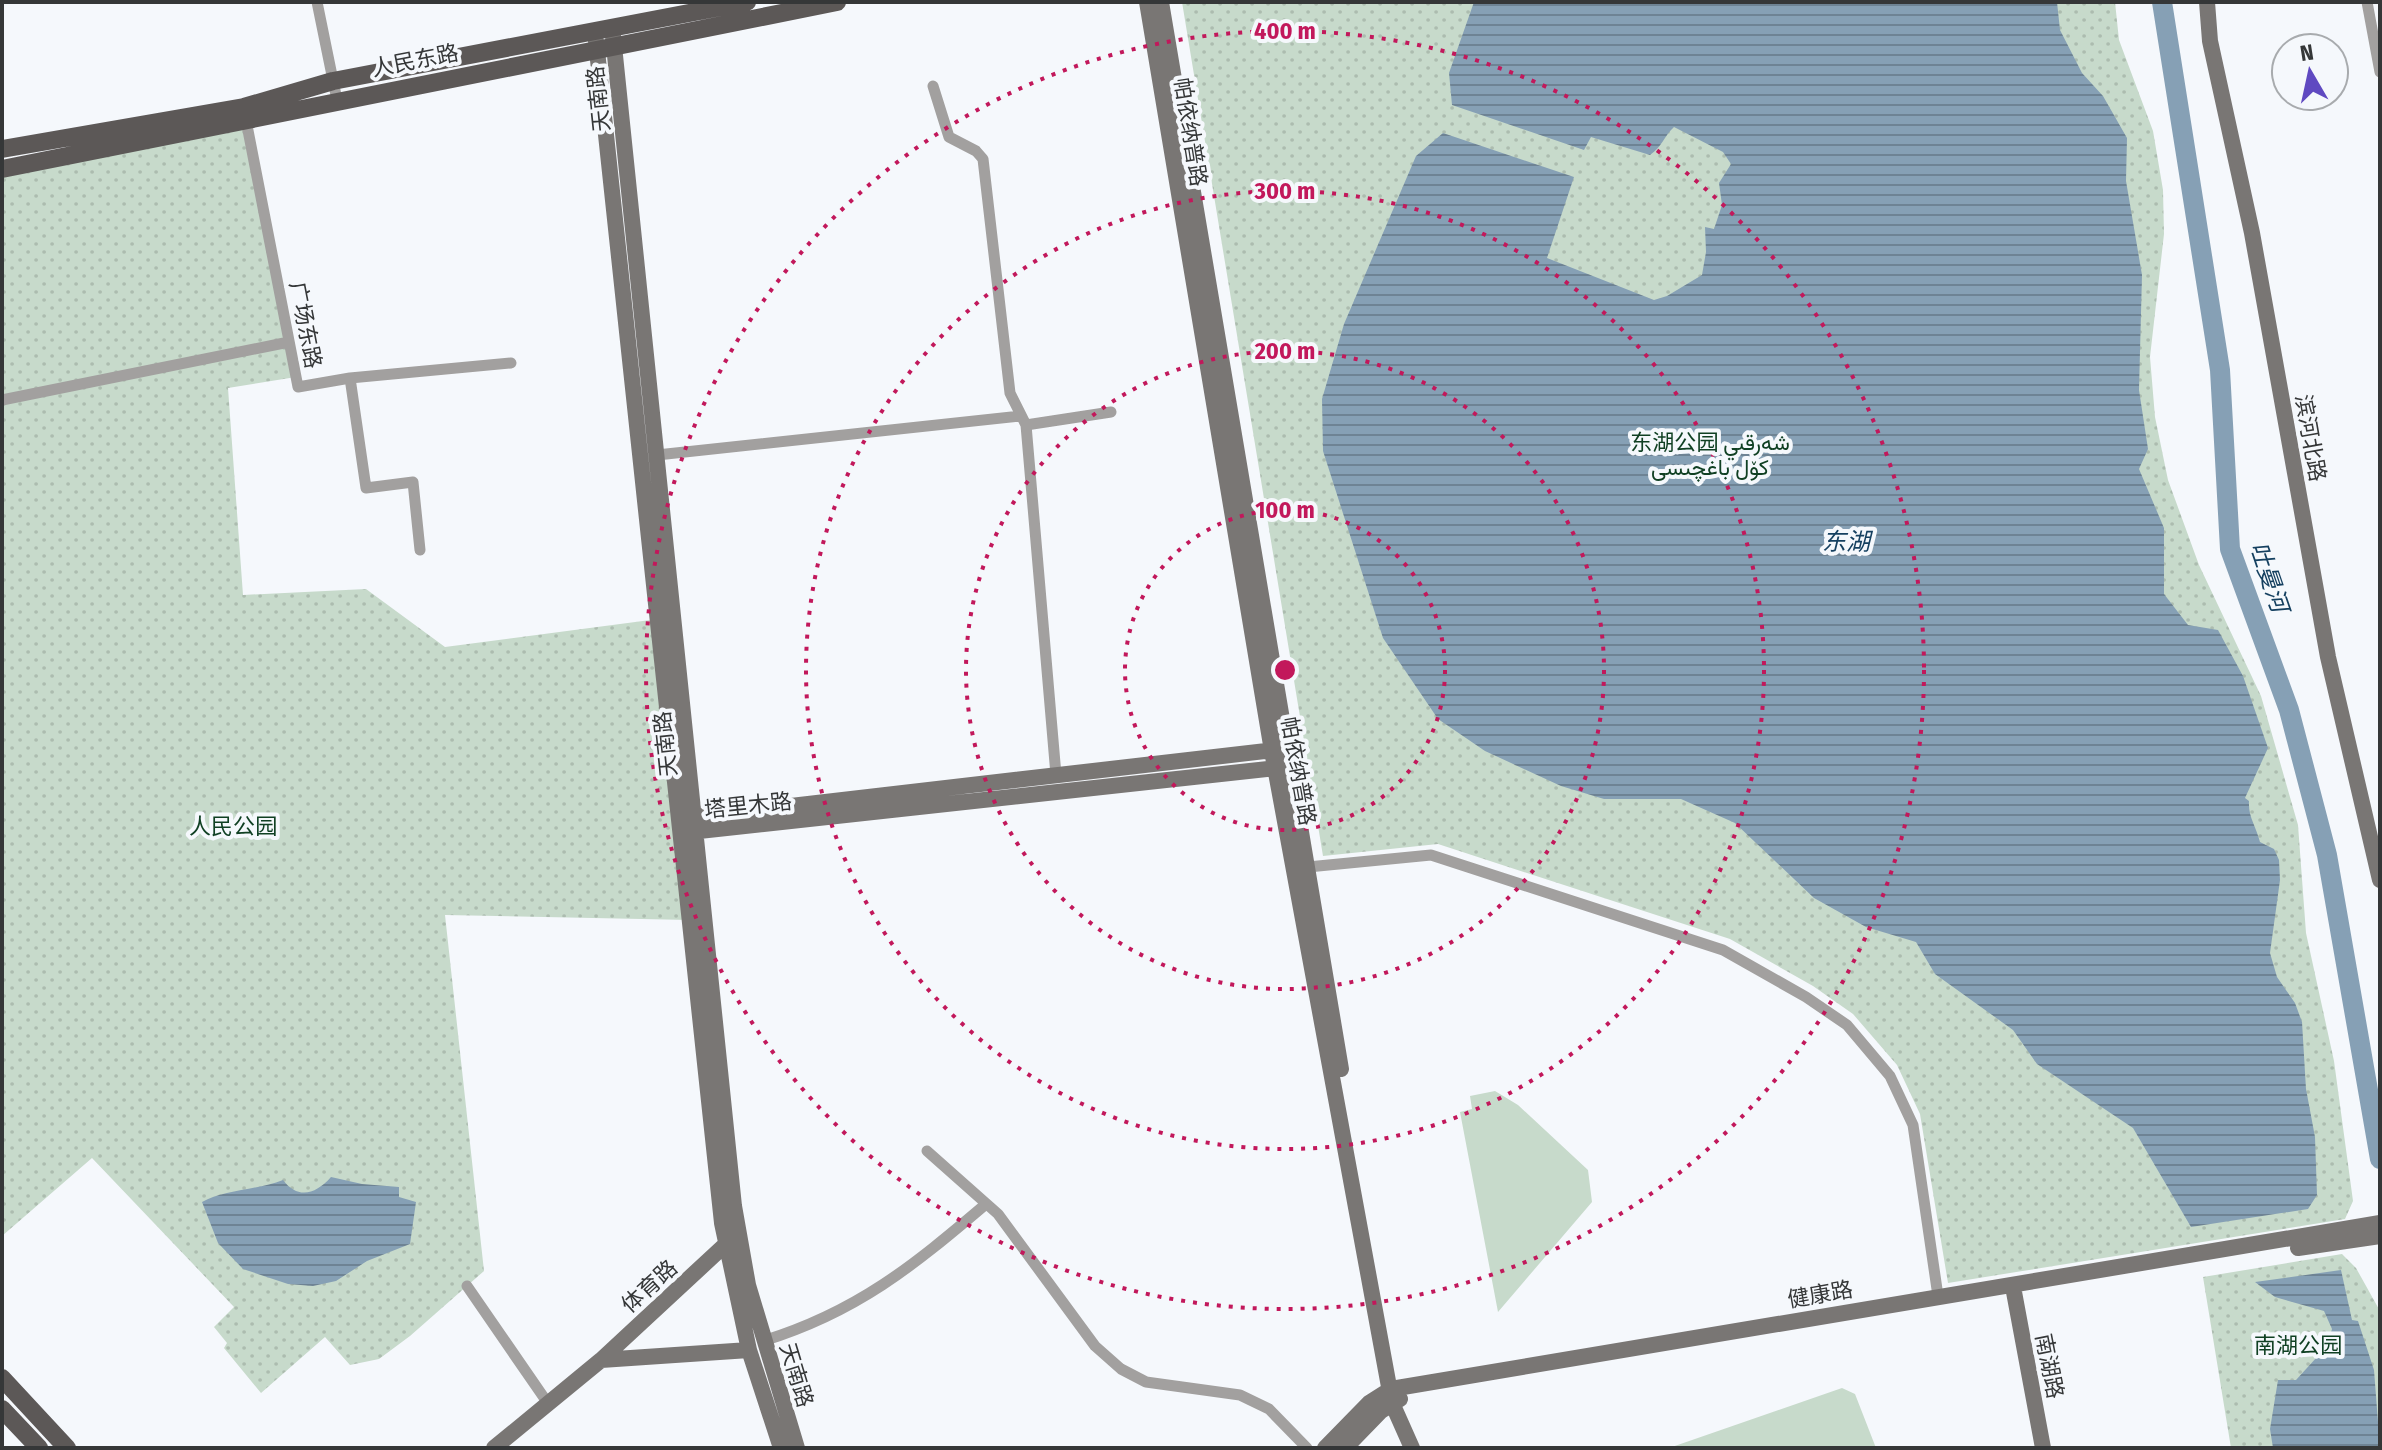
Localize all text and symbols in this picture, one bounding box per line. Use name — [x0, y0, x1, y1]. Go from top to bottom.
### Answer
text: 400 m — [1254, 17, 1316, 45]
north arrow — [2270, 32, 2350, 112]
text: N — [2298, 38, 2316, 67]
street label: 人民东路 — [369, 39, 461, 82]
street label: 天南路 — [582, 65, 615, 133]
street label: 帕依纳普路 — [1169, 76, 1212, 189]
text: 300 m — [1254, 177, 1315, 205]
street label: 广场东路 — [284, 279, 327, 371]
text: 200 m — [1254, 337, 1315, 365]
street label: 滨河北路 — [2290, 392, 2331, 484]
park label: 东湖公园 شەرقىي كۆل باغچىسى — [1630, 429, 1790, 482]
text: 100 m — [1255, 496, 1315, 524]
water label: 东湖 — [1822, 528, 1874, 556]
water label: 吐曼河 — [2244, 538, 2295, 619]
centre of rings — [1271, 656, 1299, 684]
street label: 天南路 — [649, 710, 682, 778]
street label: 帕依纳普路 — [1276, 715, 1321, 828]
street label: 塔里木路 — [703, 787, 793, 824]
park label: 人民公园 — [189, 813, 277, 840]
street label: 体育路 — [616, 1254, 683, 1318]
street label: 健康路 — [1785, 1275, 1855, 1314]
street label: 南湖路 — [2030, 1331, 2069, 1401]
park label: 南湖公园 — [2254, 1332, 2342, 1359]
street label: 天南路 — [774, 1340, 819, 1411]

